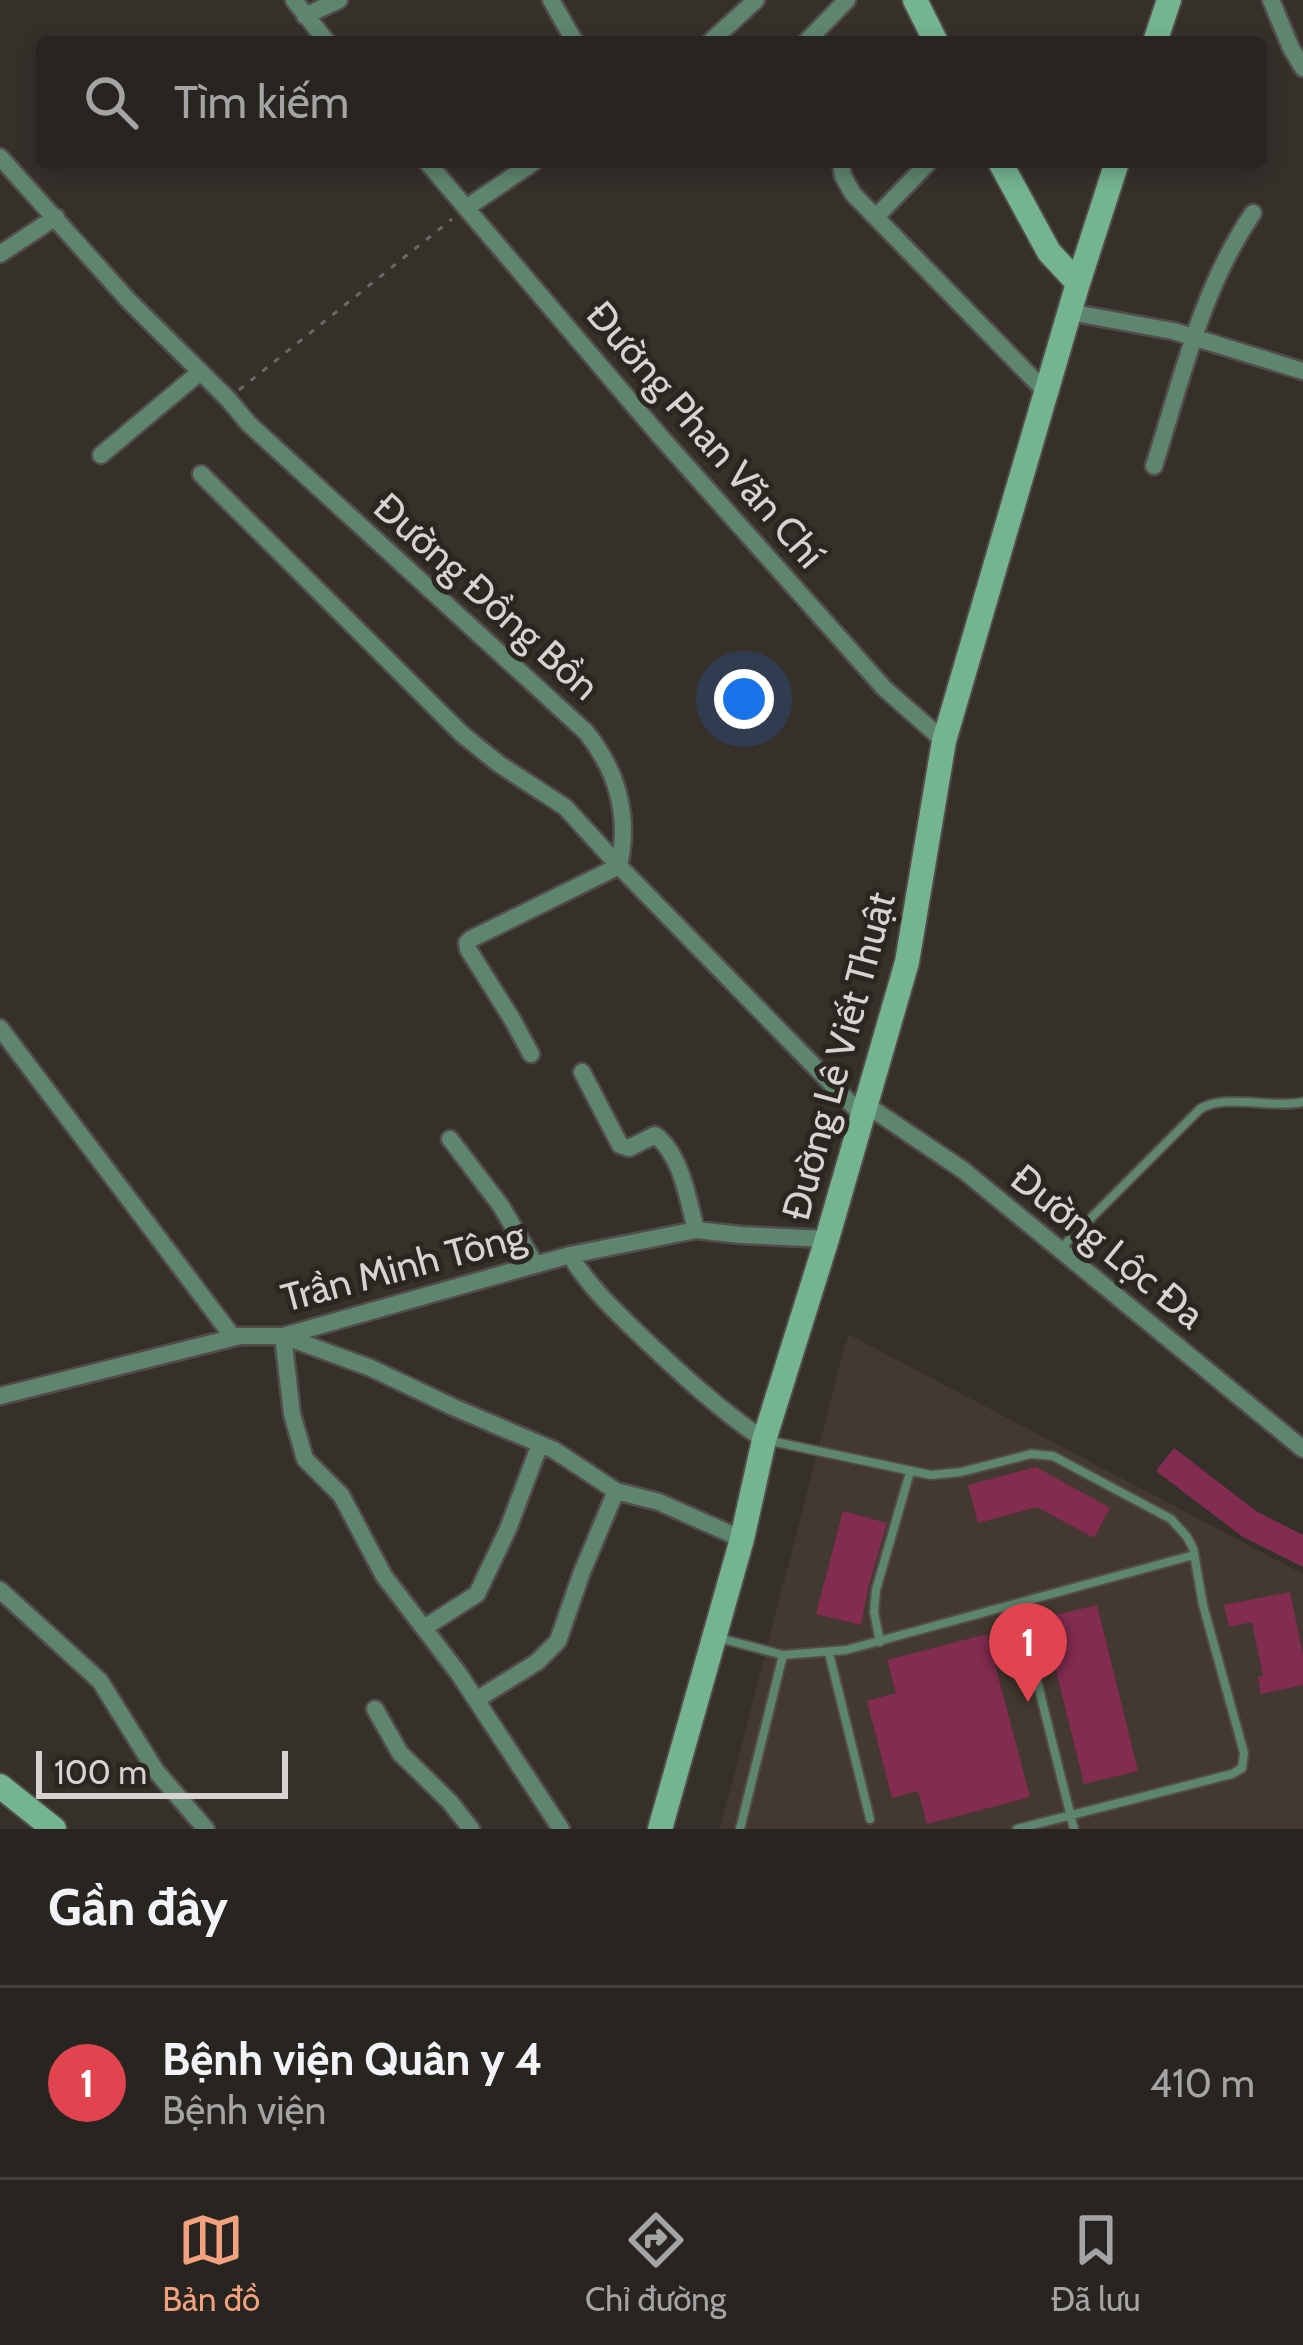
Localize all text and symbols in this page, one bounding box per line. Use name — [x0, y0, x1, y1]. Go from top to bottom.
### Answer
search box — [36, 36, 1267, 168]
icon: search — [78, 69, 144, 135]
text: Tìm kiếm — [174, 75, 349, 129]
street label: Đường Phan Văn Chí — [577, 291, 835, 577]
street label: Đường Đồng Bồn — [364, 482, 610, 710]
your location — [714, 669, 774, 729]
street label: Đường Lê Viết Thuật — [771, 887, 905, 1225]
street label: Đường Lộc Đa — [1002, 1154, 1214, 1339]
street label: Trần Minh Tông — [276, 1210, 531, 1322]
pin: 1 — [989, 1603, 1067, 1702]
scale bar — [36, 1745, 288, 1798]
text: 100 m — [54, 1752, 147, 1792]
text: Gần đây — [48, 1876, 228, 1938]
text: Bệnh viện Quân y 4 — [162, 2032, 543, 2086]
text: 1 — [80, 2059, 94, 2107]
text: 410 m — [1150, 2059, 1255, 2107]
text: Bệnh viện — [162, 2086, 326, 2134]
tab: Bản đồ — [162, 2207, 260, 2319]
tab: Chỉ đường — [585, 2207, 726, 2319]
tab: Đã lưu — [1051, 2207, 1141, 2319]

